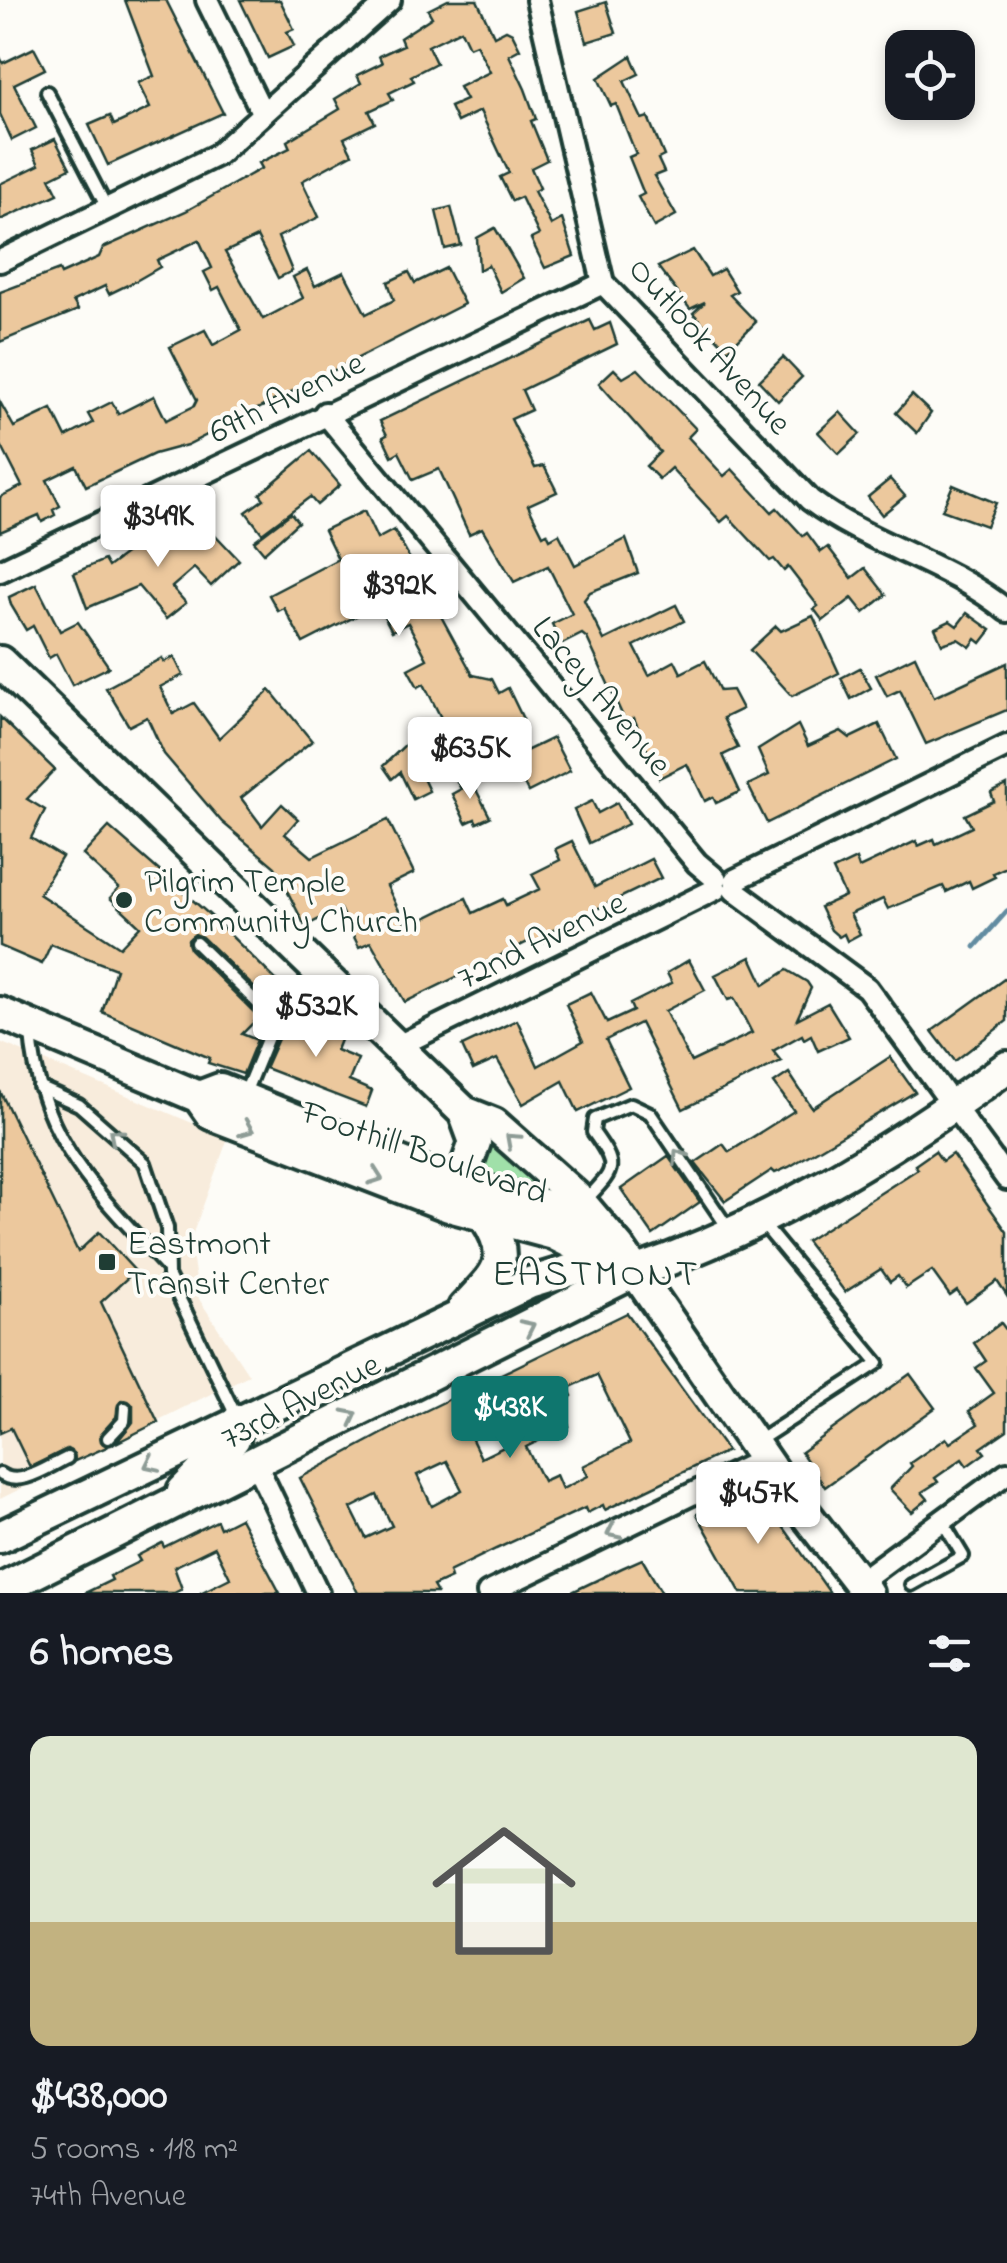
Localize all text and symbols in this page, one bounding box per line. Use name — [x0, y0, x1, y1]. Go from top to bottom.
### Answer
map controls — [885, 30, 975, 120]
button: locate — [885, 30, 975, 120]
street label: Outlook Avenue — [614, 247, 803, 448]
street label: 69th Avenue — [201, 339, 374, 459]
pin: $349K — [88, 485, 228, 570]
text: $349K — [123, 494, 193, 541]
pin: $392K — [329, 554, 469, 639]
text: $392K — [362, 563, 436, 610]
street label: Lacey Avenue — [518, 606, 683, 789]
pin: $635K — [400, 717, 540, 802]
text: $635K — [430, 726, 510, 773]
place label: Pilgrim Temple Community Church — [144, 858, 418, 949]
street label: 72nd Avenue — [450, 879, 636, 1005]
marker: Pilgrim Temple Community Church — [113, 889, 135, 911]
pin: $532K — [246, 975, 386, 1060]
text: $532K — [275, 984, 357, 1031]
street label: Foothill Boulevard — [293, 1088, 554, 1220]
one-way arrow — [237, 1117, 254, 1137]
one-way arrow — [108, 1129, 127, 1147]
one-way arrow — [505, 1133, 524, 1151]
one-way arrow — [673, 1148, 691, 1167]
one-way arrow — [366, 1165, 383, 1186]
place label: Eastmont Transit Center — [127, 1220, 329, 1311]
district label: EASTMONT — [492, 1248, 700, 1304]
marker: Eastmont Transit Center — [96, 1251, 118, 1273]
one-way arrow — [518, 1320, 536, 1340]
street label: 73rd Avenue — [213, 1341, 390, 1465]
pin: $438K — [440, 1376, 580, 1461]
text: $438K — [473, 1385, 547, 1432]
one-way arrow — [341, 1409, 359, 1428]
one-way arrow — [143, 1451, 161, 1471]
pin: $457K — [688, 1462, 828, 1547]
text: $457K — [718, 1471, 798, 1518]
one-way arrow — [605, 1520, 623, 1540]
text: 6 homes — [30, 1623, 174, 1684]
icon: filters — [922, 1626, 977, 1681]
icon: home — [414, 1801, 594, 1981]
text: $438,000 — [30, 2066, 167, 2127]
text: 5 rooms · 118 m² — [30, 2127, 238, 2174]
text: 74th Avenue — [30, 2174, 186, 2221]

